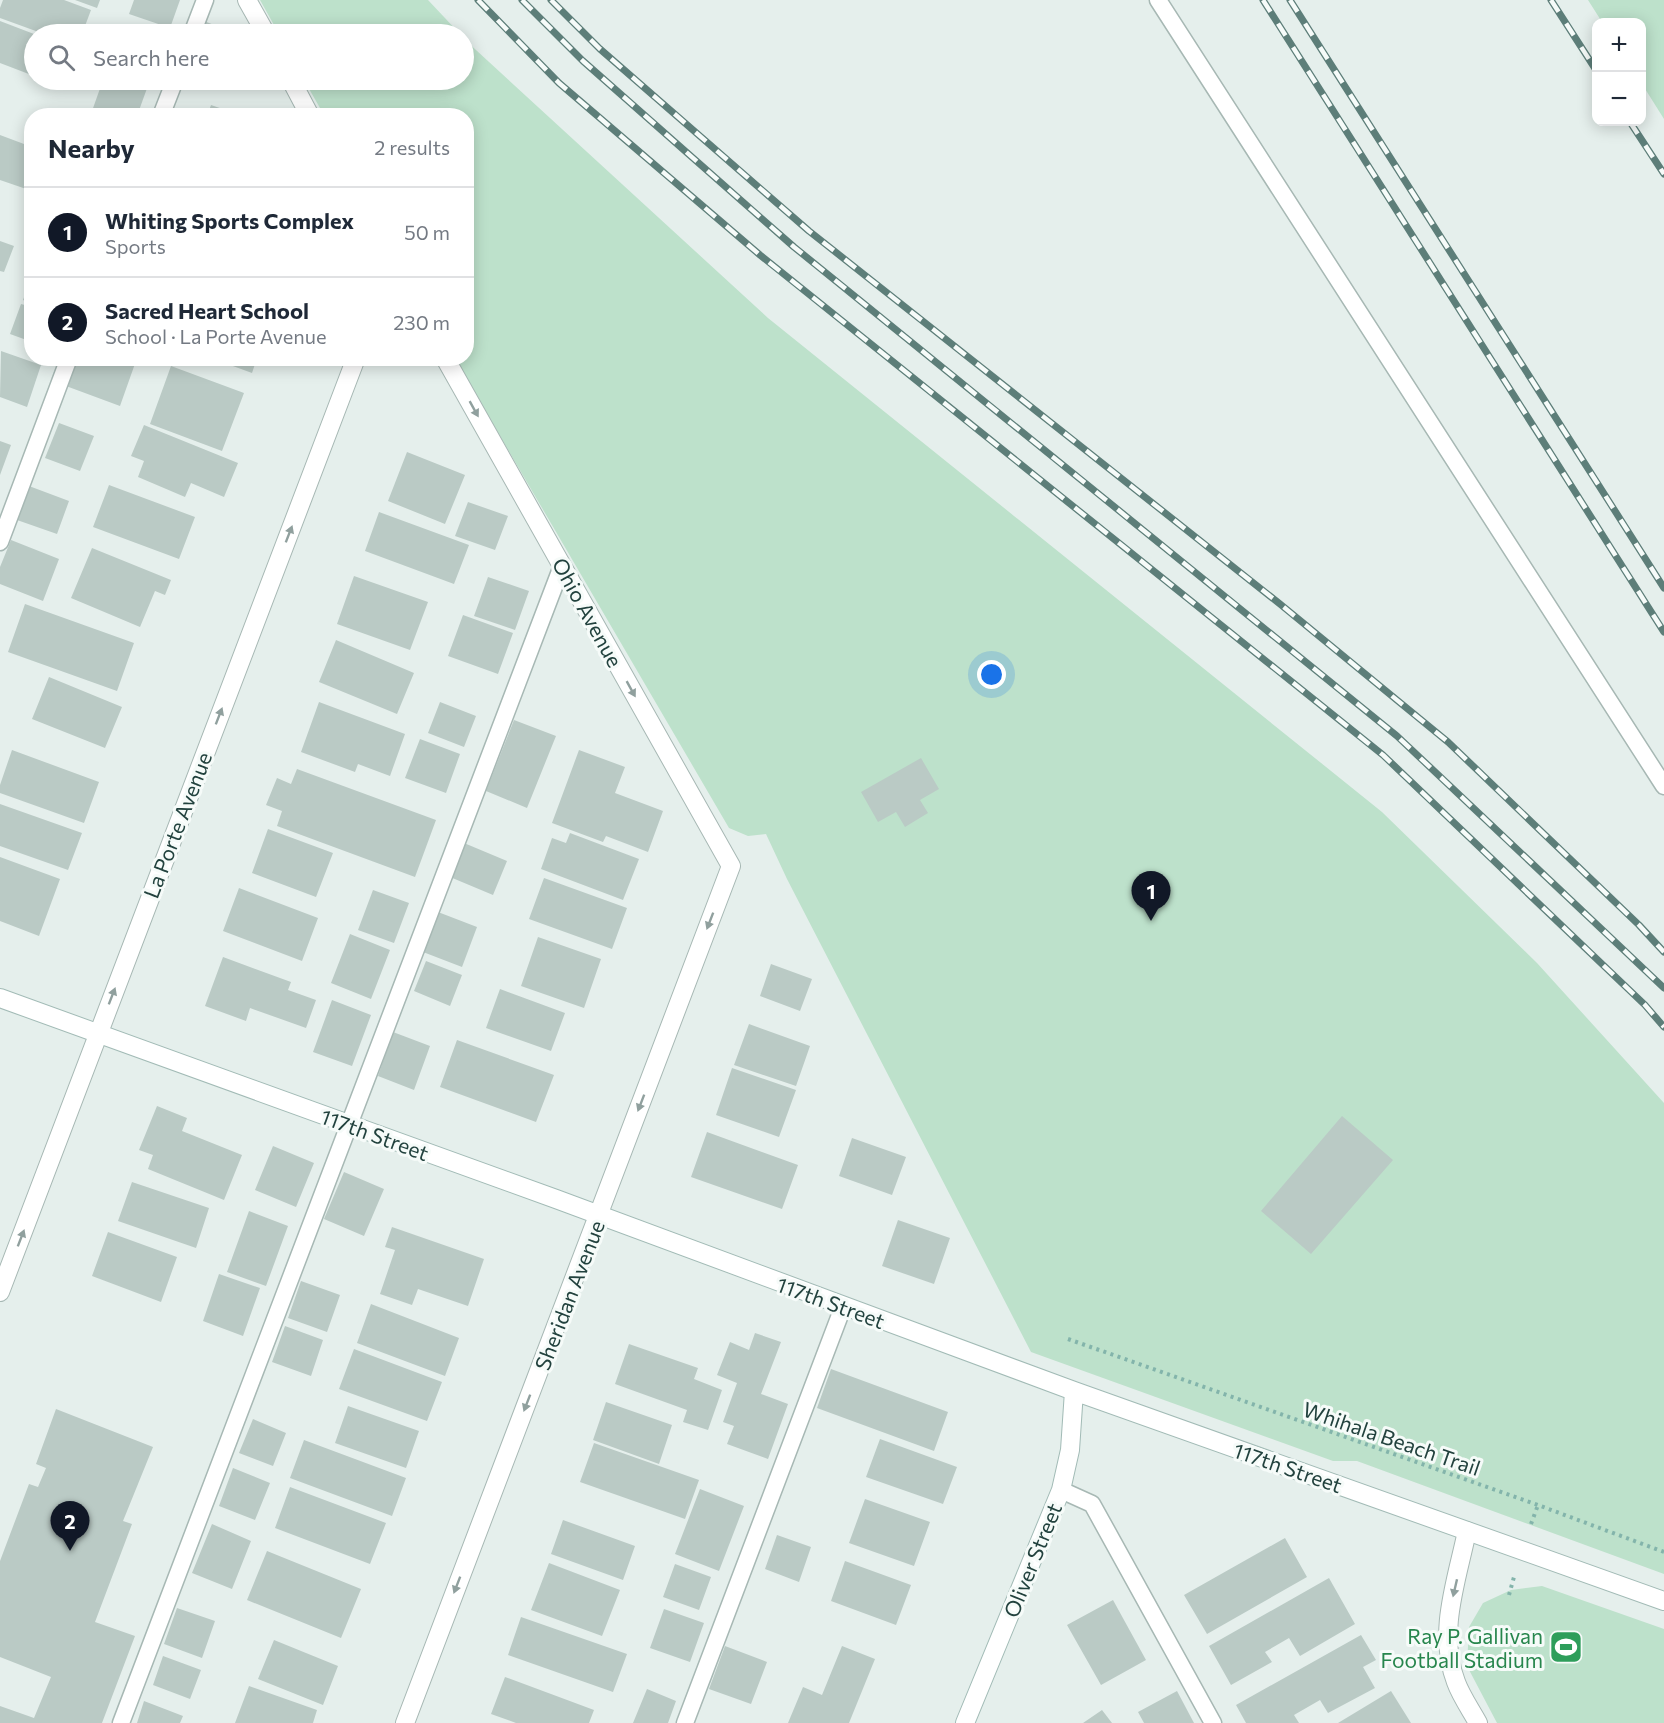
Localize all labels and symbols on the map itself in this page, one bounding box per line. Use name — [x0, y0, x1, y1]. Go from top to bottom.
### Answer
one-way arrow — [469, 401, 479, 418]
one-way arrow — [285, 525, 294, 543]
street label: Ohio Avenue — [548, 553, 628, 671]
your location — [977, 660, 1006, 689]
one-way arrow — [626, 681, 636, 698]
one-way arrow — [215, 707, 224, 725]
street label: La Porte Avenue — [138, 748, 216, 902]
pin: 1 — [1132, 872, 1170, 921]
one-way arrow — [705, 912, 715, 930]
one-way arrow — [108, 987, 117, 1005]
one-way arrow — [636, 1094, 645, 1112]
street label: 117th Street — [318, 1103, 432, 1165]
street label: Sheridan Avenue — [529, 1217, 609, 1373]
one-way arrow — [16, 1228, 26, 1246]
street label: 117th Street — [774, 1271, 888, 1333]
one-way arrow — [522, 1394, 531, 1412]
street label: Whihala Beach Trail — [1300, 1396, 1484, 1480]
street label: 117th Street — [1230, 1437, 1346, 1497]
street label: Oliver Street — [998, 1499, 1066, 1621]
pin: 2 — [50, 1502, 90, 1551]
one-way arrow — [452, 1576, 462, 1594]
one-way arrow — [1450, 1579, 1459, 1598]
place label: Ray P. Gallivan Football Stadium — [1380, 1623, 1543, 1672]
sports icon: Ray P. Gallivan Football Stadium — [1548, 1629, 1584, 1665]

